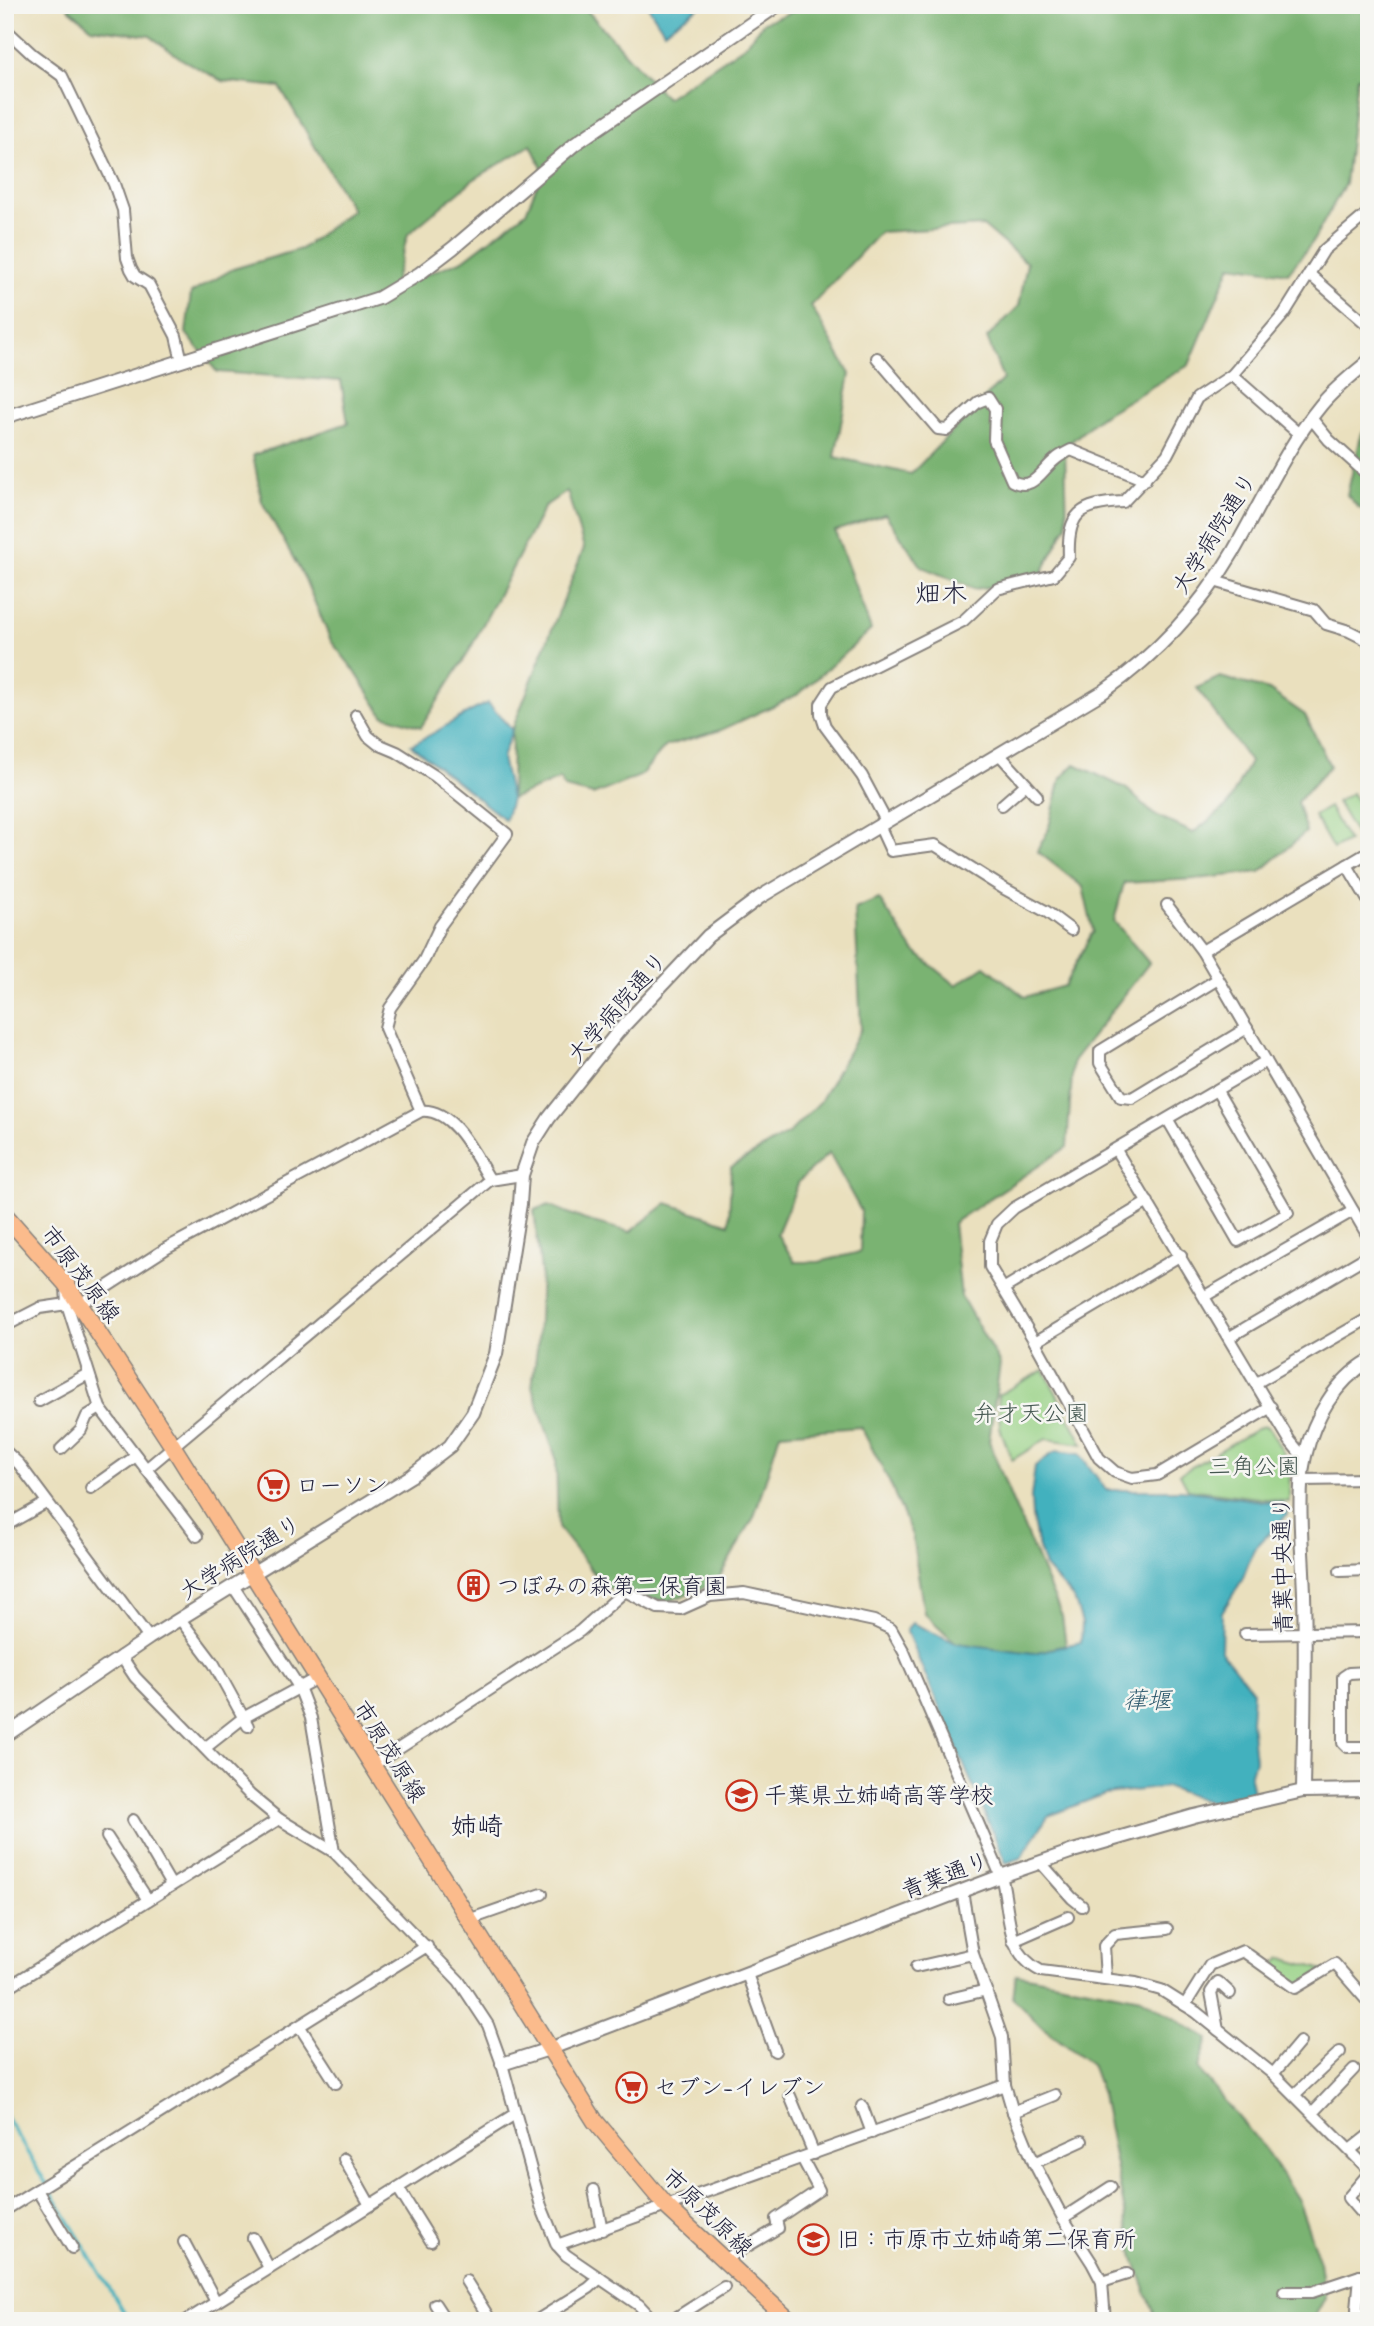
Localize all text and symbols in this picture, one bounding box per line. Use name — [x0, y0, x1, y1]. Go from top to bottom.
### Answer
street label: 大学病院通り — [1166, 468, 1265, 601]
district label: 畑木 — [915, 578, 967, 612]
street label: 大学病院通り — [562, 946, 675, 1070]
street label: 市原茂原線 — [33, 1220, 126, 1330]
park label: 弁才天公園 — [974, 1400, 1089, 1430]
park label: 三角公園 — [1208, 1453, 1300, 1483]
supermarket icon: ローソン — [256, 1468, 290, 1502]
place label: ローソン — [296, 1472, 388, 1502]
street label: 青葉中央通り — [1268, 1496, 1300, 1634]
street label: 大学病院通り — [175, 1509, 308, 1608]
building icon: つぼみの森第二保育園 — [457, 1569, 491, 1603]
place label: つぼみの森第二保育園 — [497, 1573, 727, 1603]
water label: 葎堰 — [1123, 1686, 1174, 1717]
street label: 市原茂原線 — [345, 1695, 431, 1809]
school or university icon: 千葉県立姉崎高等学校 — [724, 1778, 758, 1812]
place label: 千葉県立姉崎高等学校 — [764, 1782, 994, 1812]
district label: 姉崎 — [451, 1811, 503, 1845]
street label: 青葉通り — [897, 1846, 994, 1907]
supermarket icon: セブン-イレブン — [614, 2070, 648, 2104]
place label: セブン-イレブン — [654, 2074, 825, 2104]
street label: 市原茂原線 — [655, 2163, 758, 2264]
school or university icon: 旧：市原市立姉崎第二保育所 — [797, 2222, 831, 2256]
place label: 旧：市原市立姉崎第二保育所 — [837, 2226, 1136, 2256]

